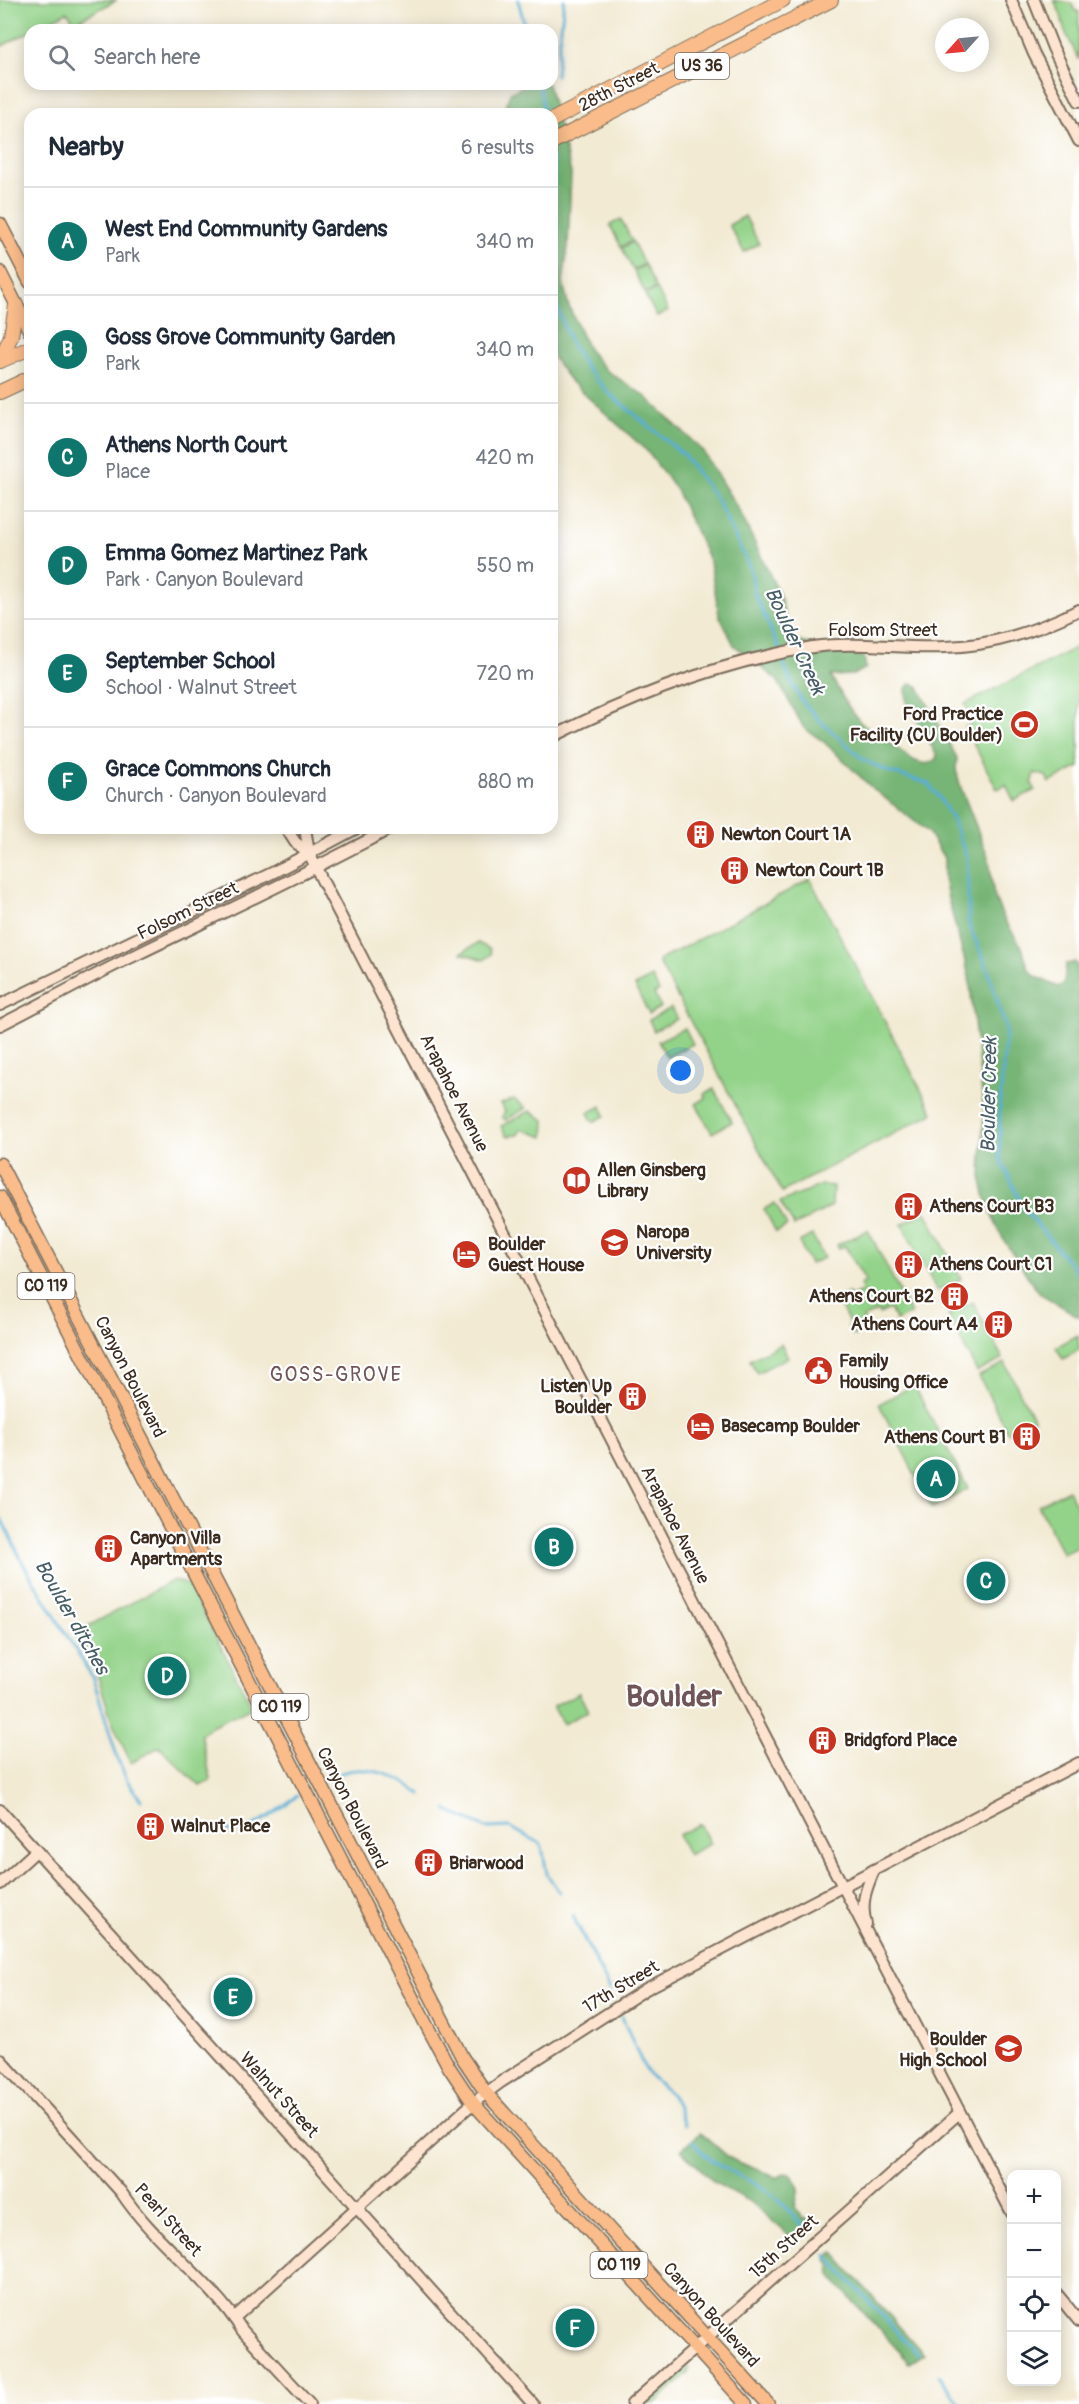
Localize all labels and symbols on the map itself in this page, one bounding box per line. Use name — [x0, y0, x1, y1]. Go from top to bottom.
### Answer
north arrow — [935, 18, 989, 72]
road number: US 36 — [675, 53, 729, 79]
street label: 28th Street — [575, 57, 664, 117]
water label: Boulder Creek — [759, 583, 831, 700]
street label: Folsom Street — [828, 619, 939, 642]
place label: Ford Practice Facility (CU Boulder) — [850, 703, 1004, 747]
sports icon: Ford Practice Facility (CU Boulder) — [1008, 708, 1040, 740]
building icon: Newton Court 1A — [684, 818, 716, 850]
place label: Newton Court 1A — [721, 823, 851, 846]
building icon: Newton Court 1B — [718, 854, 750, 886]
place label: Newton Court 1B — [755, 859, 884, 882]
street label: Folsom Street — [134, 876, 243, 945]
street label: Arapahoe Avenue — [414, 1030, 494, 1156]
water label: Boulder Creek — [975, 1035, 1003, 1153]
your location — [666, 1056, 695, 1085]
place label: Allen Ginsberg Library — [597, 1159, 706, 1203]
library icon: Allen Ginsberg Library — [560, 1164, 592, 1196]
building icon: Athens Court B3 — [892, 1190, 924, 1222]
place label: Athens Court B3 — [929, 1195, 1054, 1218]
place label: Naropa University — [636, 1221, 712, 1265]
school or university icon: Naropa University — [599, 1226, 631, 1258]
place label: Boulder Guest House — [488, 1233, 585, 1277]
hotel icon: Boulder Guest House — [451, 1238, 483, 1270]
building icon: Athens Court C1 — [892, 1248, 924, 1280]
place label: Athens Court C1 — [929, 1253, 1052, 1276]
road number: CO 119 — [18, 1273, 74, 1299]
building icon: Athens Court B2 — [939, 1280, 971, 1312]
place label: Athens Court B2 — [809, 1285, 934, 1308]
building icon: Athens Court A4 — [983, 1308, 1015, 1340]
street label: Canyon Boulevard — [89, 1312, 171, 1442]
place label: Athens Court A4 — [851, 1313, 979, 1336]
place label: Family Housing Office — [839, 1350, 949, 1394]
public building icon: Family Housing Office — [802, 1355, 834, 1387]
district label: GOSS-GROVE — [270, 1362, 402, 1387]
place label: Listen Up Boulder — [540, 1375, 613, 1419]
building icon: Listen Up Boulder — [617, 1380, 649, 1412]
hotel icon: Basecamp Boulder — [684, 1410, 716, 1442]
place label: Basecamp Boulder — [721, 1415, 860, 1438]
building icon: Athens Court B1 — [1011, 1421, 1043, 1453]
place label: Athens Court B1 — [884, 1426, 1006, 1449]
pin: A — [916, 1456, 956, 1502]
street label: Arapahoe Avenue — [635, 1462, 715, 1588]
pin: B — [534, 1524, 574, 1570]
place label: Canyon Villa Apartments — [130, 1527, 223, 1571]
building icon: Canyon Villa Apartments — [93, 1532, 125, 1564]
water label: Boulder ditches — [29, 1555, 116, 1680]
pin: C — [966, 1558, 1006, 1604]
pin: D — [148, 1654, 186, 1698]
district label: Boulder — [626, 1678, 722, 1715]
road number: CO 119 — [252, 1694, 308, 1720]
building icon: Bridgford Place — [807, 1724, 839, 1756]
place label: Bridgford Place — [844, 1729, 958, 1752]
street label: Canyon Boulevard — [311, 1743, 393, 1873]
building icon: Walnut Place — [134, 1810, 166, 1842]
place label: Walnut Place — [171, 1815, 271, 1838]
building icon: Briarwood — [412, 1847, 444, 1879]
place label: Briarwood — [449, 1852, 524, 1875]
street label: 17th Street — [579, 1955, 664, 2019]
pin: E — [214, 1974, 252, 2020]
place label: Boulder High School — [899, 2028, 988, 2072]
school or university icon: Boulder High School — [992, 2033, 1024, 2065]
street label: Walnut Street — [235, 2047, 324, 2143]
street label: Pearl Street — [129, 2179, 207, 2262]
street label: 15th Street — [745, 2209, 824, 2284]
road number: CO 119 — [590, 2252, 648, 2278]
street label: Canyon Boulevard — [658, 2258, 764, 2372]
pin: F — [556, 2306, 594, 2350]

